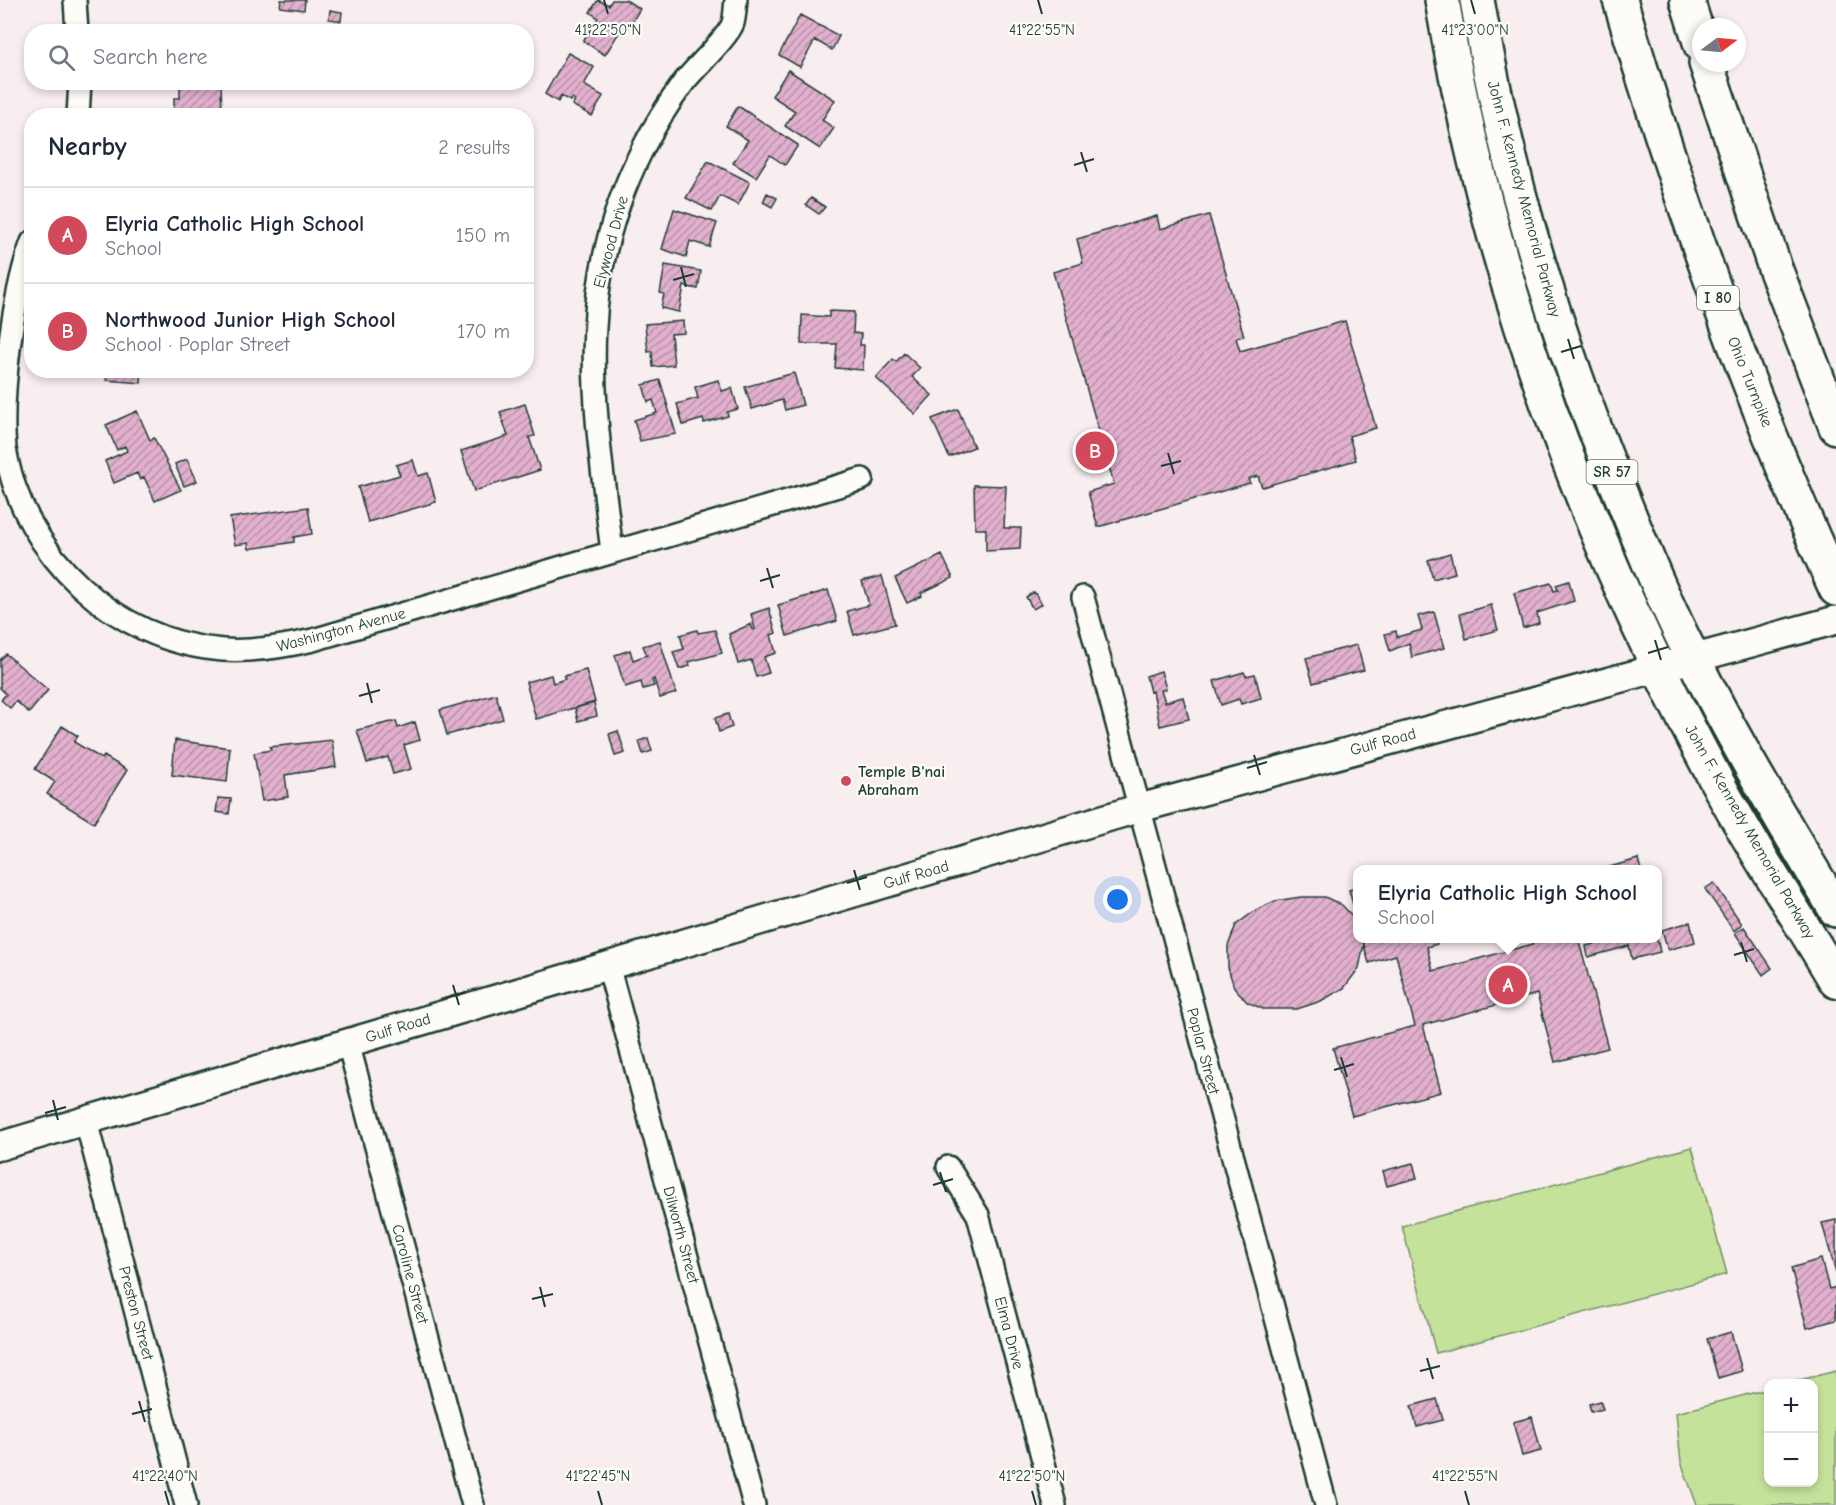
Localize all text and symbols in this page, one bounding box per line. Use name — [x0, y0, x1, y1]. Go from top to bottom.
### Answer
north arrow — [1692, 18, 1746, 72]
text: 41°22'50"N — [575, 21, 641, 39]
text: 41°22'55"N — [1009, 21, 1075, 39]
text: 41°23'00"N — [1441, 21, 1509, 39]
search box — [24, 24, 534, 90]
icon: search — [45, 41, 78, 74]
text: Search here — [93, 44, 208, 70]
street label: John F. Kennedy Memorial Parkway — [1484, 79, 1564, 320]
text: Nearby — [48, 132, 127, 162]
text: 2 results — [438, 136, 510, 159]
street label: Elywood Drive — [590, 194, 632, 290]
text: Elyria Catholic High School — [105, 211, 364, 237]
text: A — [62, 224, 73, 247]
text: 150 m — [456, 224, 510, 247]
text: School — [105, 237, 162, 260]
road number: I 80 — [1697, 286, 1739, 310]
text: Northwood Junior High School — [105, 307, 396, 333]
text: B — [61, 320, 74, 343]
text: 170 m — [457, 320, 510, 343]
text: School · Poplar Street — [105, 333, 290, 356]
street label: Ohio Turnpike — [1724, 334, 1776, 430]
pin: B — [1076, 428, 1114, 474]
road number: SR 57 — [1586, 460, 1638, 484]
street label: Washington Avenue — [275, 604, 407, 656]
street label: John F. Kennedy Memorial Parkway — [1681, 722, 1819, 943]
street label: Gulf Road — [1348, 725, 1418, 759]
place label: Temple B'nai Abraham — [858, 763, 945, 799]
marker: Temple B'nai Abraham — [839, 774, 853, 788]
street label: Gulf Road — [881, 857, 951, 893]
popup — [1353, 865, 1662, 943]
text: Elyria Catholic High School — [1378, 880, 1637, 906]
your location — [1103, 885, 1132, 914]
text: School — [1378, 906, 1435, 929]
pin: A — [1488, 962, 1528, 1008]
street label: Poplar Street — [1183, 1006, 1223, 1097]
street label: Gulf Road — [363, 1010, 433, 1046]
street label: Dilworth Street — [659, 1184, 703, 1286]
street label: Caroline Street — [388, 1222, 432, 1326]
street label: Preston Street — [115, 1264, 157, 1362]
street label: Elma Drive — [991, 1295, 1027, 1371]
map controls — [1764, 1379, 1818, 1487]
button: + — [1764, 1379, 1818, 1433]
button: − — [1764, 1433, 1818, 1487]
text: 41°22'40"N — [132, 1467, 198, 1485]
text: 41°22'45"N — [566, 1467, 630, 1485]
text: 41°22'50"N — [999, 1467, 1065, 1485]
text: 41°22'55"N — [1432, 1467, 1498, 1485]

